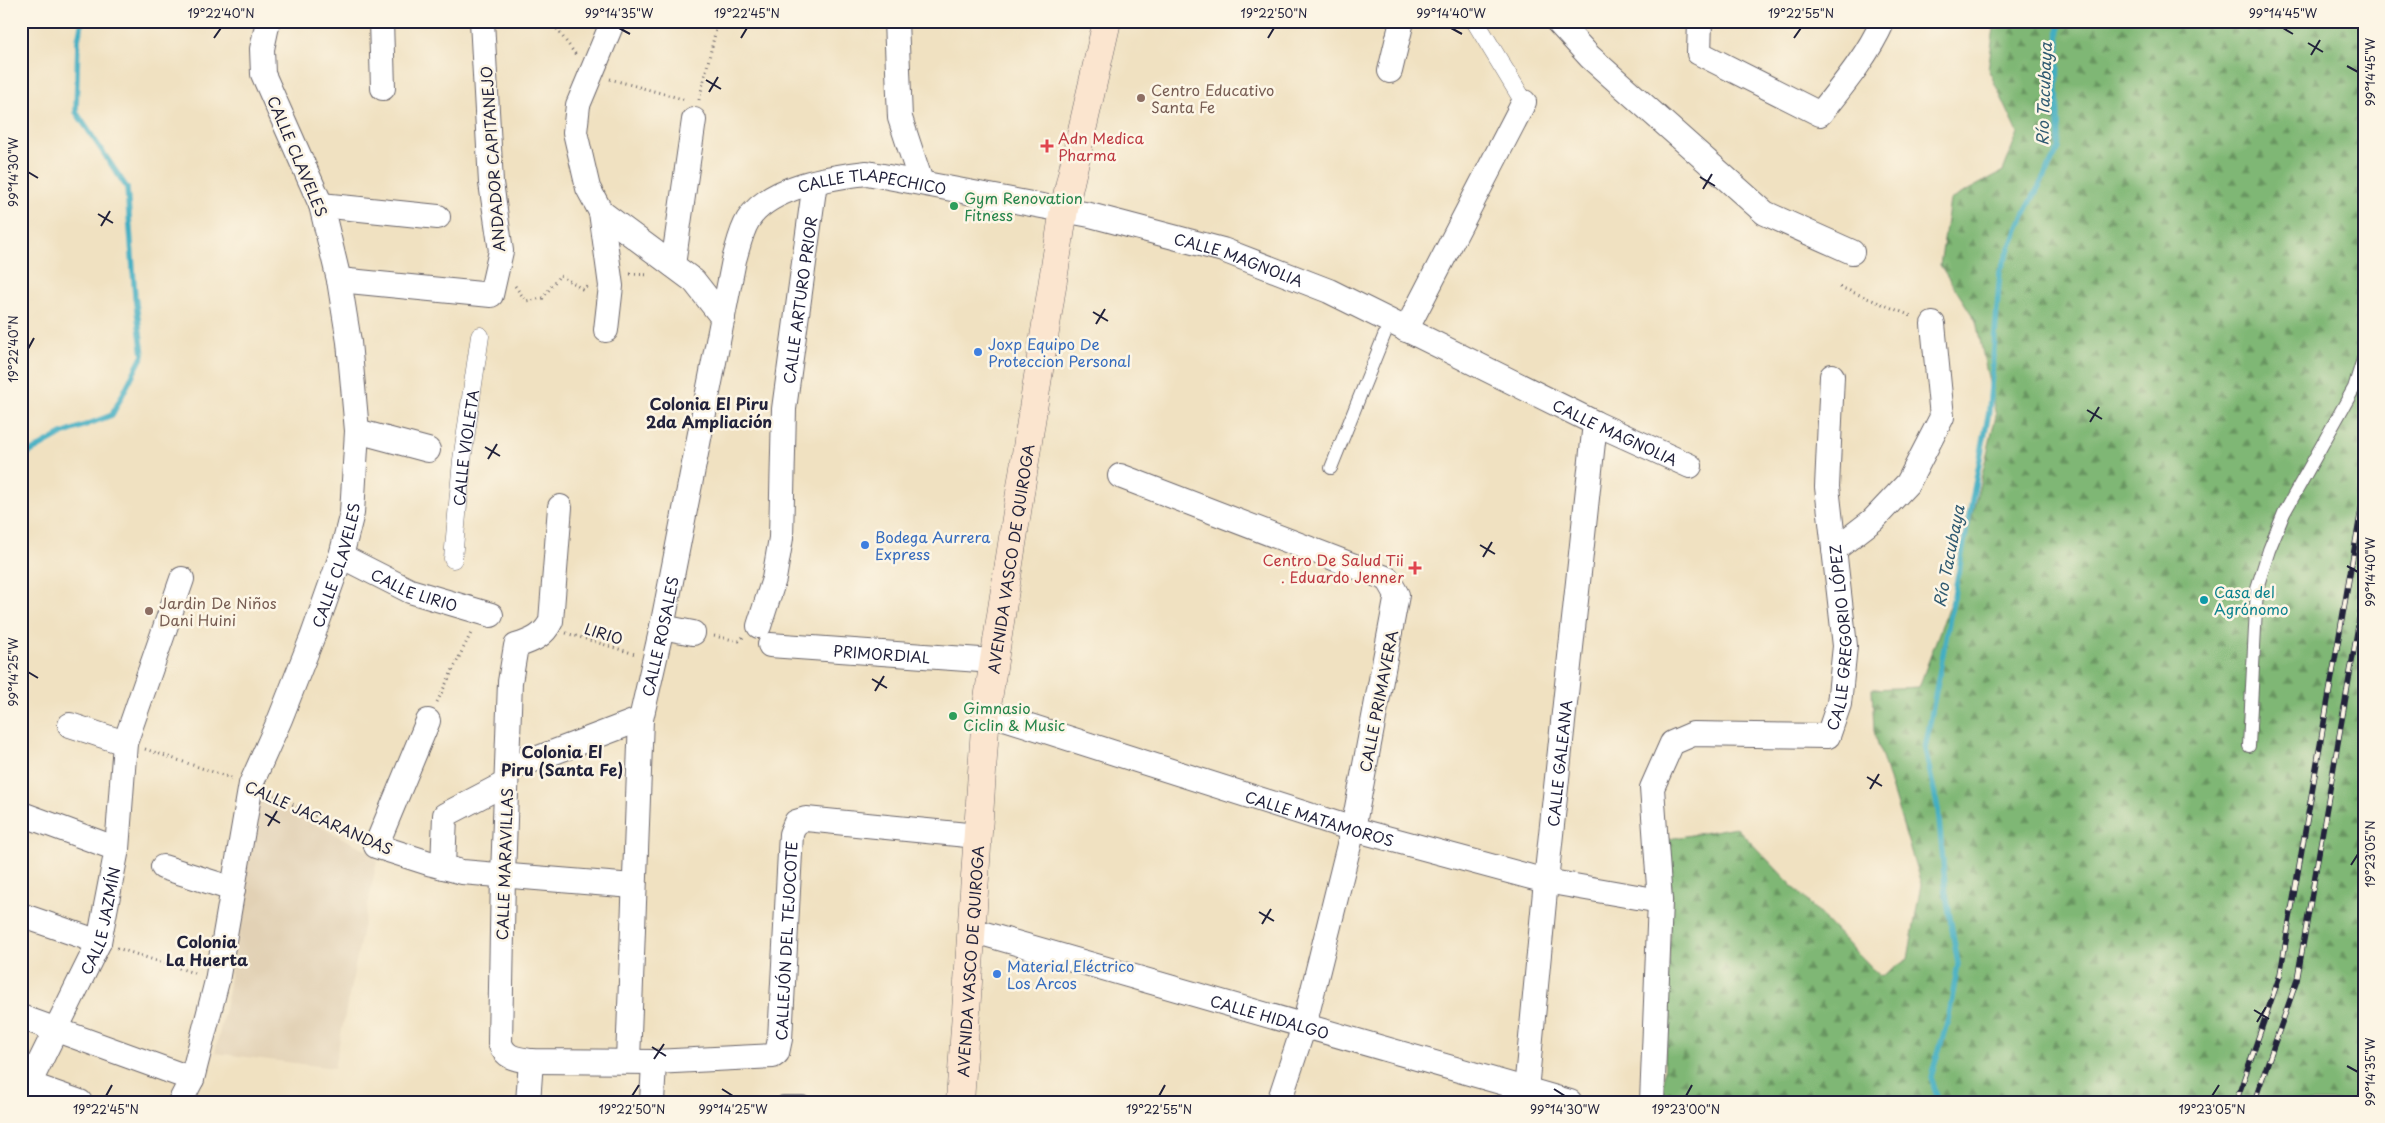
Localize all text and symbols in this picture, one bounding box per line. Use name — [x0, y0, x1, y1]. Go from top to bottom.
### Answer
text: 19°22'40"N — [187, 4, 255, 22]
text: 99°14'35"W — [585, 4, 654, 22]
text: 19°22'45"N — [714, 4, 780, 22]
text: 19°22'50"N — [1241, 4, 1308, 22]
text: 99°14'40"W — [1416, 4, 1486, 22]
text: 19°22'55"N — [1768, 4, 1834, 22]
text: 99°14'45"W — [2249, 4, 2318, 22]
text: 99°14'45"W — [2361, 37, 2379, 106]
water label: Río Tacubaya — [2029, 41, 2057, 146]
street label: ANDADOR CAPITANEJO — [474, 65, 510, 253]
place label: Centro Educativo Santa Fe — [1151, 78, 1274, 118]
street label: CALLE CLAVELES — [262, 92, 334, 220]
marker: Centro Educativo Santa Fe — [1135, 92, 1147, 104]
place label: Adn Medica Pharma — [1058, 126, 1144, 166]
text: 99°14'30"W — [4, 136, 22, 207]
marker: Adn Medica Pharma — [1040, 139, 1054, 153]
street label: CALLE TLAPECHICO — [794, 162, 949, 199]
place label: Gym Renovation Fitness — [964, 186, 1083, 226]
marker: Gym Renovation Fitness — [948, 200, 960, 212]
street label: CALLE ARTURO PRIOR — [776, 215, 822, 385]
street label: CALLE MAGNOLIA — [1172, 226, 1307, 292]
text: 19°22'40"N — [4, 315, 22, 383]
place label: Joxp Equipo De Proteccion Personal — [988, 332, 1131, 372]
marker: Joxp Equipo De Proteccion Personal — [972, 346, 984, 358]
street label: CALLE VIOLETA — [446, 388, 484, 507]
district label: Colonia El Piru 2da Ampliación — [646, 391, 772, 433]
street label: CALLE MAGNOLIA — [1549, 392, 1682, 471]
street label: AVENIDA VASCO DE QUIROGA — [981, 442, 1039, 675]
street label: CALLE CLAVELES — [305, 502, 364, 630]
water label: Río Tacubaya — [1926, 502, 1970, 609]
place label: Bodega Aurrera Express — [875, 525, 991, 565]
text: 99°14'40"W — [2361, 537, 2379, 607]
marker: Bodega Aurrera Express — [859, 539, 871, 551]
street label: CALLE GREGORIO LÓPEZ — [1819, 544, 1857, 733]
place label: Centro De Salud Tii . Eduardo Jenner — [1263, 548, 1405, 588]
marker: Centro De Salud Tii . Eduardo Jenner — [1408, 561, 1422, 575]
street label: CALLE LIRIO — [367, 562, 461, 616]
street label: CALLE ROSALES — [635, 574, 683, 699]
place label: Casa del Agrónomo — [2214, 580, 2288, 620]
place label: Jardin De Niños Dani Huini — [159, 591, 277, 631]
marker: Casa del Agrónomo — [2198, 594, 2210, 606]
marker: Jardin De Niños Dani Huini — [143, 605, 155, 617]
street label: LIRIO — [582, 616, 626, 650]
street label: CALLE PRIMAVERA — [1353, 628, 1403, 774]
text: 99°14'25"W — [4, 637, 22, 707]
street label: PRIMORDIAL — [832, 638, 931, 668]
place label: Gimnasio Ciclin & Music — [963, 696, 1065, 736]
street label: CALLE GALEANA — [1540, 699, 1577, 828]
marker: Gimnasio Ciclin & Music — [947, 710, 959, 722]
district label: Colonia El Piru (Santa Fe) — [501, 739, 623, 781]
street label: CALLE JACARANDAS — [241, 774, 397, 860]
street label: CALLE MATAMOROS — [1242, 784, 1397, 851]
street label: CALLE MARAVILLAS — [490, 787, 518, 941]
text: 19°23'05"N — [2361, 820, 2379, 888]
street label: CALLEJÓN DEL TEJOCOTE — [768, 840, 802, 1041]
street label: AVENIDA VASCO DE QUIROGA — [950, 845, 989, 1078]
street label: CALLE JAZMÍN — [73, 865, 125, 978]
district label: Colonia La Huerta — [166, 929, 248, 971]
place label: Material Eléctrico Los Arcos — [1007, 954, 1134, 994]
marker: Material Eléctrico Los Arcos — [991, 968, 1003, 980]
street label: CALLE HIDALGO — [1208, 988, 1332, 1044]
text: 99°14'35"W — [2361, 1037, 2379, 1106]
text: 19°22'45"N — [73, 1100, 139, 1118]
text: 19°22'50"N — [599, 1100, 666, 1118]
text: 99°14'25"W — [698, 1100, 768, 1118]
text: 19°22'55"N — [1126, 1100, 1192, 1118]
text: 99°14'30"W — [1530, 1100, 1601, 1118]
text: 19°23'00"N — [1652, 1100, 1720, 1118]
text: 19°23'05"N — [2178, 1100, 2246, 1118]

